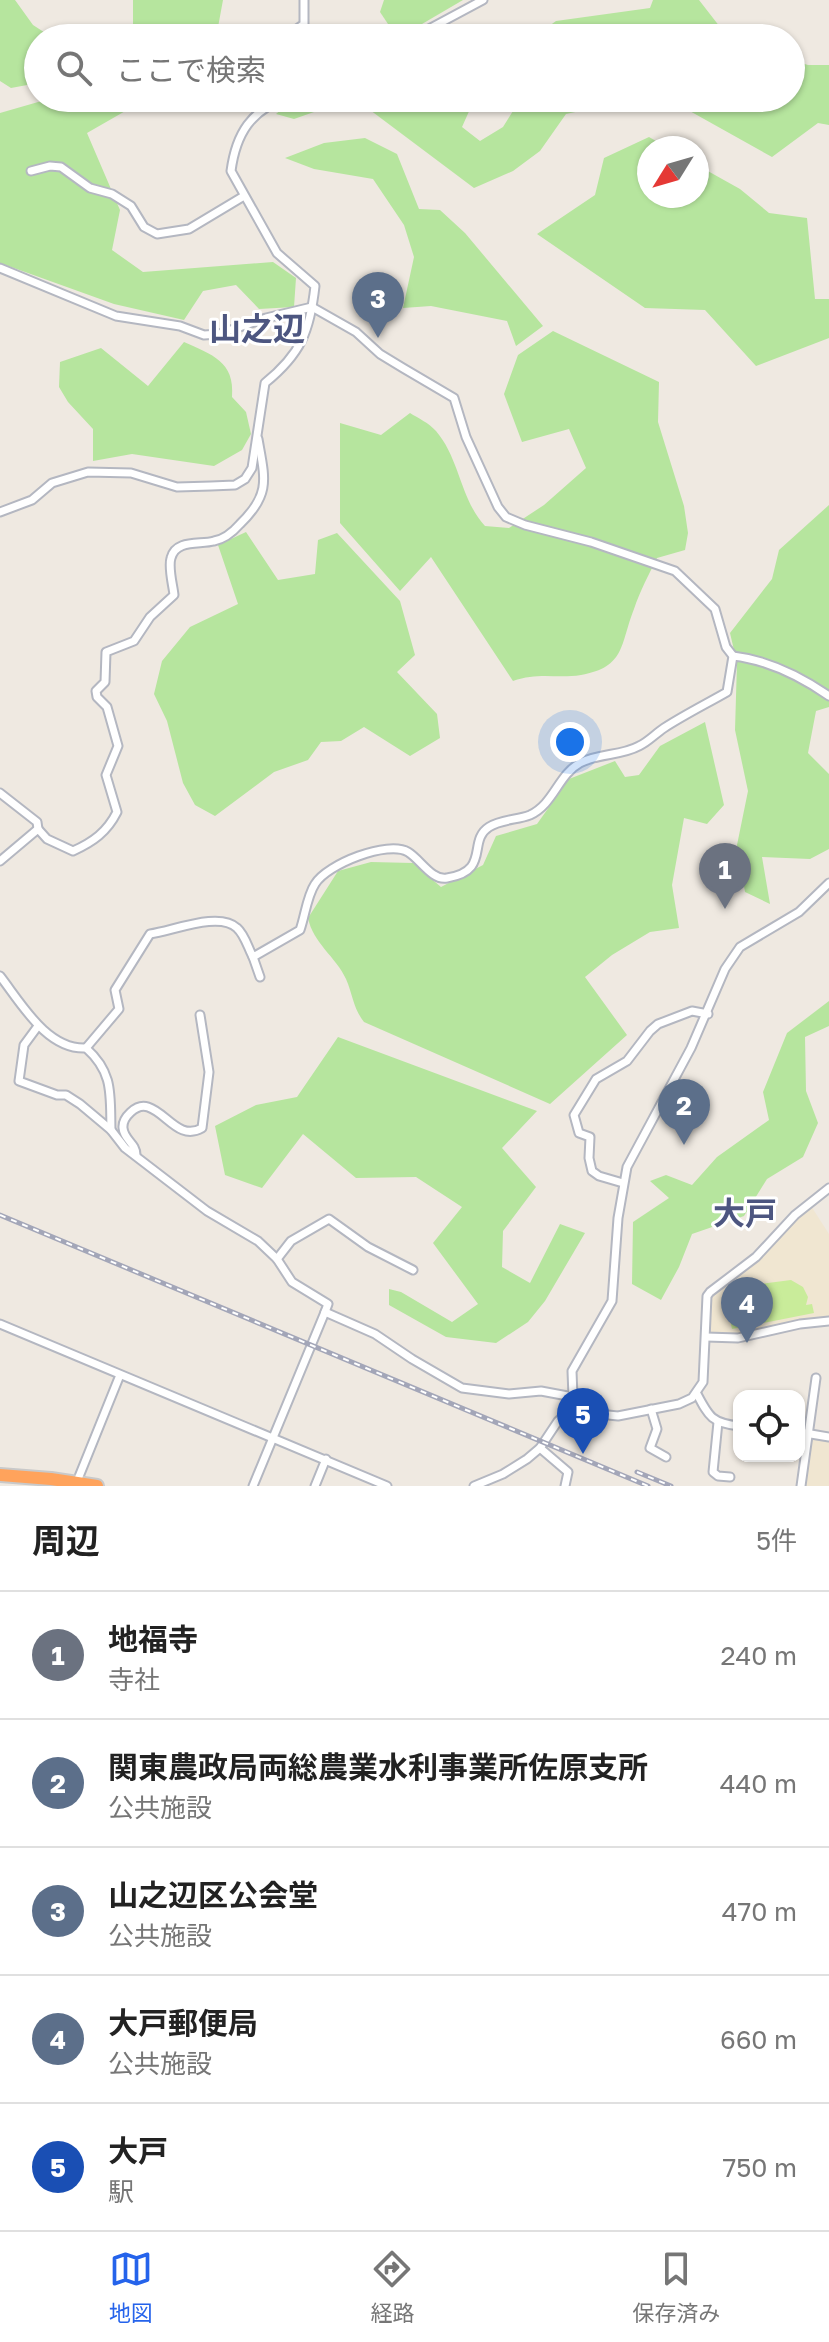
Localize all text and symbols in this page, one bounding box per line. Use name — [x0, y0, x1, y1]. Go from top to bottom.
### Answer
search box — [24, 24, 805, 112]
icon: search — [52, 46, 96, 90]
text: ここで検索 — [116, 52, 266, 88]
north arrow — [637, 136, 709, 208]
pin: 3 — [352, 272, 404, 338]
district label: 山之辺 — [209, 309, 305, 347]
your location — [550, 722, 590, 762]
pin: 1 — [699, 843, 751, 909]
pin: 2 — [658, 1079, 710, 1145]
district label: 大戸 — [713, 1194, 777, 1232]
pin: 4 — [721, 1277, 773, 1343]
pin: 5 — [557, 1388, 609, 1454]
map controls — [733, 1390, 805, 1462]
button: locate — [733, 1390, 805, 1462]
text: 周辺 — [32, 1520, 100, 1560]
text: 5件 — [756, 1525, 797, 1556]
text: 地福寺 — [108, 1621, 198, 1657]
text: 1 — [51, 1640, 65, 1671]
text: 240 m — [720, 1640, 797, 1671]
text: 寺社 — [108, 1664, 160, 1695]
text: 関東農政局両総農業水利事業所佐原支所 — [108, 1749, 648, 1785]
text: 2 — [50, 1768, 66, 1799]
text: 440 m — [720, 1768, 797, 1799]
text: 公共施設 — [108, 1792, 212, 1823]
text: 山之辺区公会堂 — [108, 1877, 318, 1913]
text: 3 — [50, 1896, 66, 1927]
text: 470 m — [722, 1896, 797, 1927]
text: 公共施設 — [108, 1920, 212, 1951]
text: 大戸郵便局 — [108, 2005, 258, 2041]
text: 4 — [50, 2024, 66, 2055]
text: 660 m — [720, 2024, 797, 2055]
text: 公共施設 — [108, 2048, 212, 2079]
text: 大戸 — [108, 2133, 168, 2169]
text: 5 — [50, 2152, 66, 2183]
text: 750 m — [723, 2152, 797, 2183]
text: 駅 — [108, 2176, 134, 2207]
tab: 地図 — [109, 2247, 153, 2327]
tab: 経路 — [370, 2247, 414, 2327]
tab: 保存済み — [632, 2247, 720, 2327]

